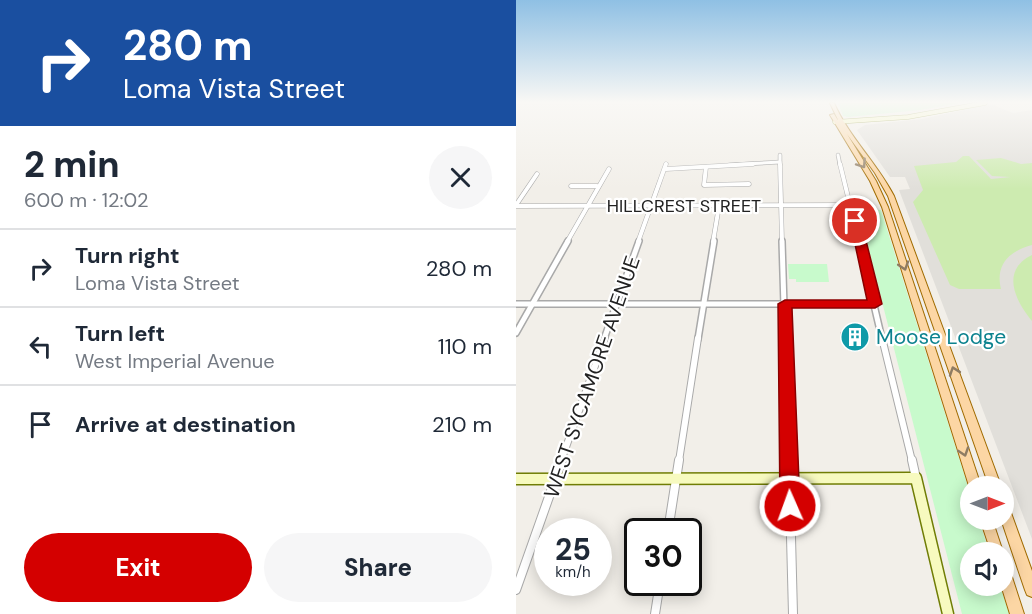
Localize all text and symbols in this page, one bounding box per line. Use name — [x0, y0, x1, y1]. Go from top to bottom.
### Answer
text: 280 m — [123, 18, 253, 73]
icon: right — [24, 24, 102, 102]
text: Loma Vista Street — [123, 71, 345, 106]
text: 2 min — [24, 141, 120, 188]
button: close — [429, 146, 492, 209]
one-way arrow — [855, 157, 866, 168]
text: 600 m · 12:02 — [24, 187, 148, 213]
street label: HILLCREST STREET — [607, 194, 761, 218]
pin — [829, 195, 880, 246]
icon: arrive — [838, 204, 871, 237]
text: Turn right — [75, 241, 180, 270]
icon: right — [24, 252, 57, 285]
street label: WEST SYCAMORE AVENUE — [537, 252, 647, 502]
text: 280 m — [426, 254, 492, 283]
one-way arrow — [897, 260, 909, 271]
text: Loma Vista Street — [75, 270, 240, 296]
text: Turn left — [75, 319, 165, 348]
building icon: Moose Lodge — [839, 321, 871, 353]
place label: Moose Lodge — [876, 323, 1006, 351]
icon: left — [24, 330, 57, 363]
text: 110 m — [438, 332, 492, 361]
text: West Imperial Avenue — [75, 348, 275, 374]
one-way arrow — [949, 367, 962, 377]
icon: arrive — [24, 408, 57, 441]
text: Arrive at destination — [75, 410, 296, 439]
text: 210 m — [432, 410, 492, 439]
one-way arrow — [957, 446, 969, 457]
position arrow — [758, 474, 822, 538]
north arrow — [960, 476, 1014, 530]
map controls — [960, 476, 1014, 596]
speed limit sign: 30 — [624, 518, 702, 596]
text: 25 — [555, 530, 591, 569]
button: Exit — [24, 533, 252, 602]
button: Share — [264, 533, 492, 602]
button: sound — [960, 542, 1014, 596]
text: km/h — [555, 562, 591, 582]

